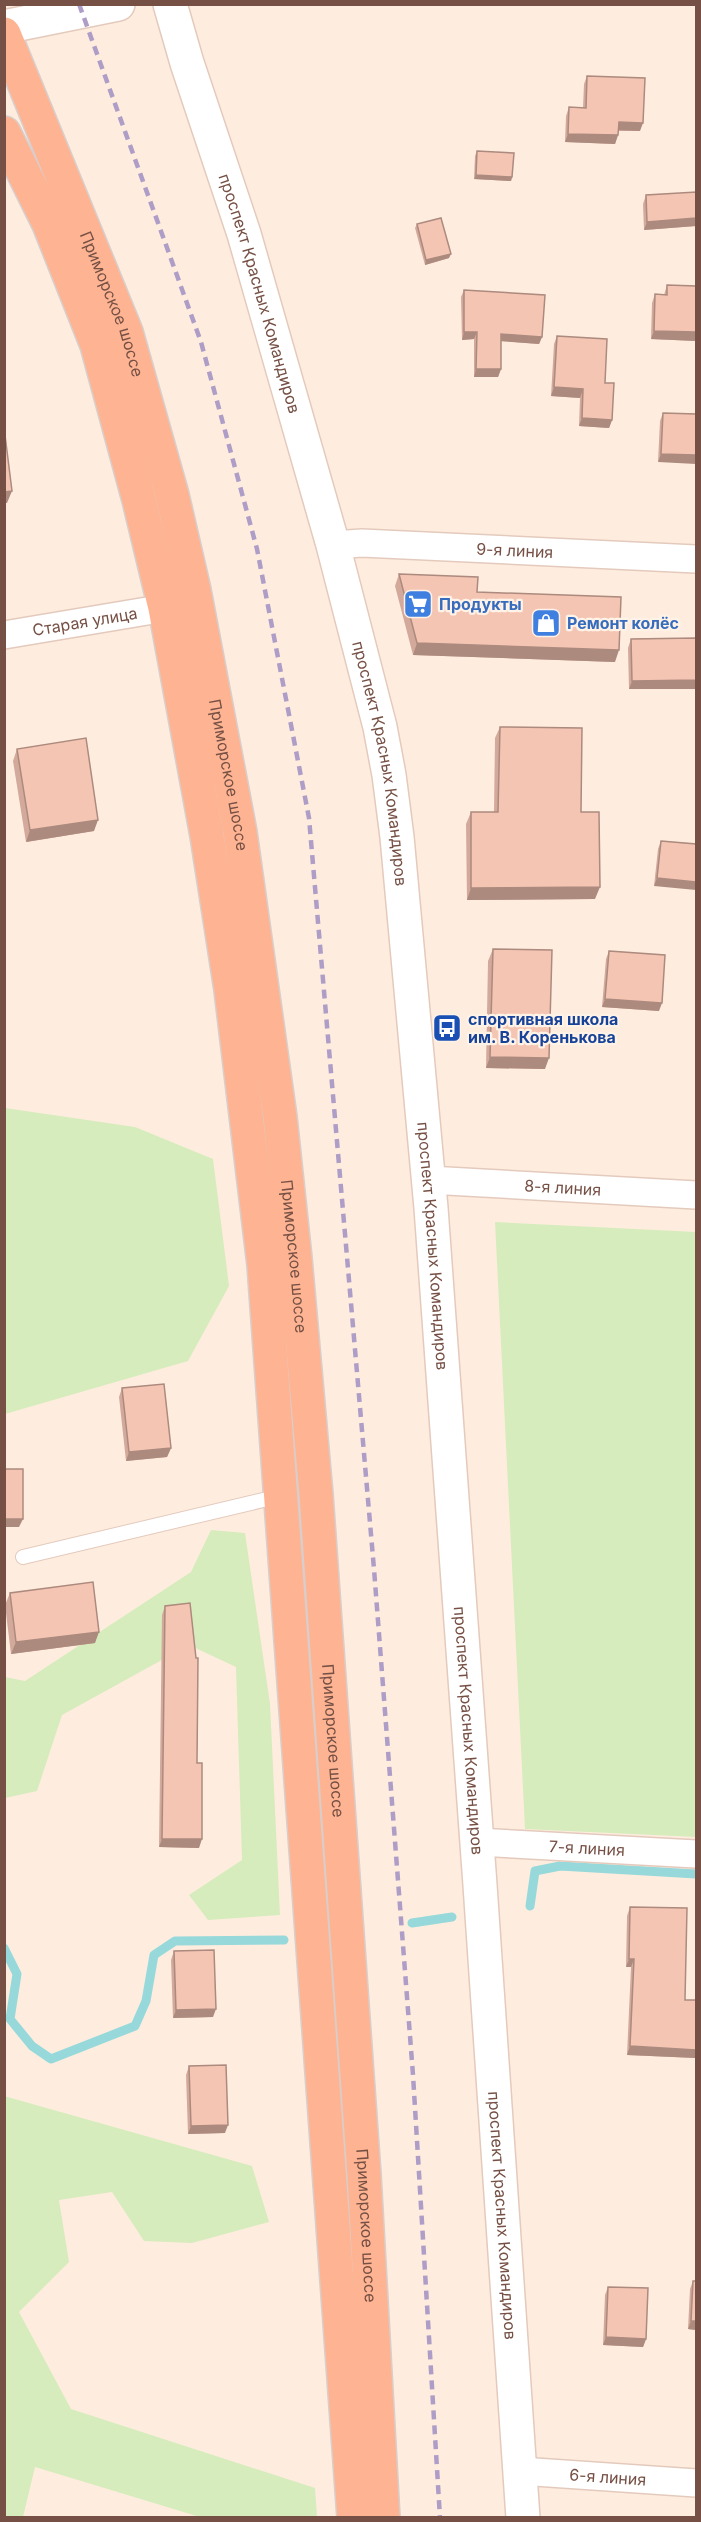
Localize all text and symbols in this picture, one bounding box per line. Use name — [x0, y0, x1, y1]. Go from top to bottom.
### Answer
street label: проспект Красных Командиров — [215, 171, 305, 415]
street label: Приморское шоссе — [76, 228, 148, 379]
street label: 9-я линия — [476, 538, 554, 562]
supermarket icon: Продукты — [402, 588, 434, 620]
place label: Продукты — [439, 594, 522, 614]
street label: Старая улица — [31, 603, 139, 640]
shop icon: Ремонт колёс — [530, 607, 562, 639]
place label: Ремонт колёс — [567, 613, 679, 633]
street label: проспект Красных Командиров — [348, 639, 411, 887]
street label: Приморское шоссе — [205, 697, 253, 852]
place label: спортивная школа им. В. Коренькова — [468, 1009, 618, 1047]
bus stop icon: спортивная школа им. В. Коренькова — [431, 1012, 463, 1044]
street label: проспект Красных Командиров — [413, 1121, 453, 1371]
street label: 8-я линия — [524, 1175, 602, 1200]
street label: Приморское шоссе — [277, 1179, 312, 1334]
street label: проспект Красных Командиров — [450, 1606, 488, 1856]
street label: Приморское шоссе — [318, 1663, 349, 1818]
street label: 7-я линия — [548, 1836, 625, 1860]
street label: проспект Красных Командиров — [484, 2091, 521, 2340]
street label: Приморское шоссе — [352, 2148, 381, 2303]
street label: 6-я линия — [569, 2464, 647, 2490]

